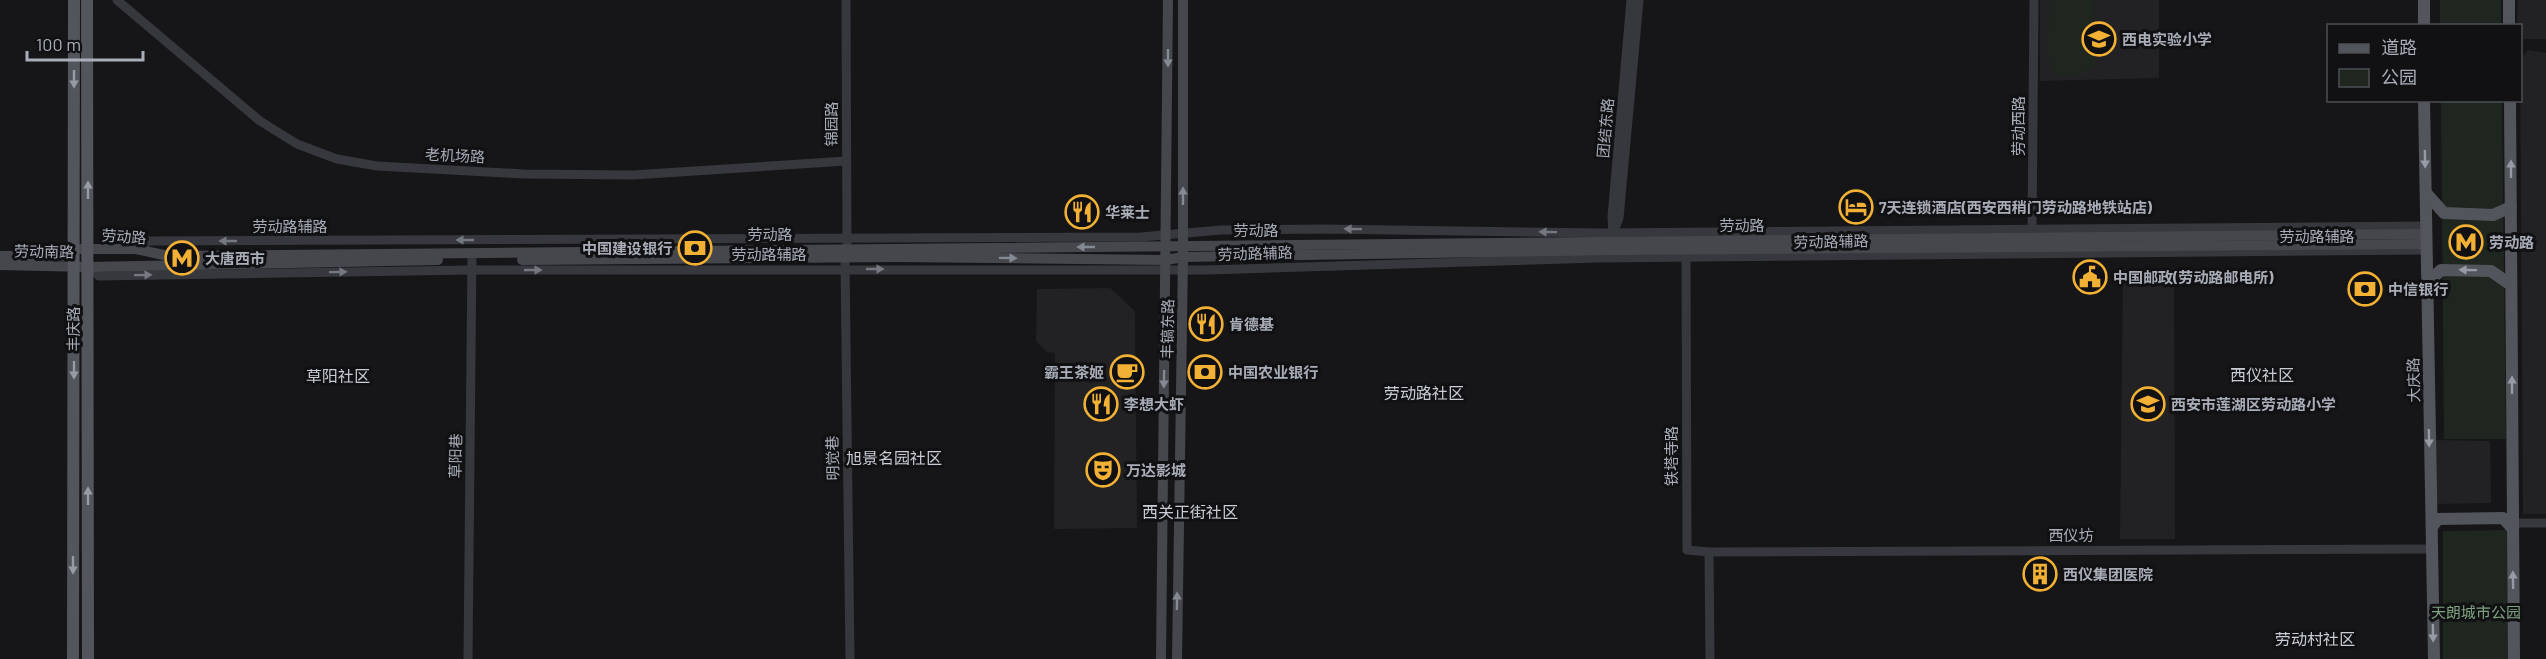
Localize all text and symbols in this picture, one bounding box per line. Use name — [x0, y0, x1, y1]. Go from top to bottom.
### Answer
school or university icon: 西电实验小学 — [2081, 21, 2117, 57]
scale bar — [27, 24, 142, 62]
legend — [2327, 24, 2522, 102]
place label: 西电实验小学 — [2122, 30, 2212, 48]
text: 100 m — [36, 33, 81, 55]
text: 道路 — [2381, 36, 2417, 58]
one-way arrow — [1163, 49, 1173, 68]
text: 公园 — [2381, 66, 2417, 88]
one-way arrow — [69, 70, 79, 89]
street label: 劳动西路 — [2009, 96, 2027, 156]
street label: 团结东路 — [1593, 97, 1617, 159]
street label: 锦园路 — [822, 101, 840, 147]
street label: 老机场路 — [425, 144, 485, 166]
one-way arrow — [2420, 149, 2430, 168]
one-way arrow — [2506, 159, 2516, 178]
one-way arrow — [83, 181, 93, 200]
one-way arrow — [1178, 186, 1188, 205]
hotel icon: 7天连锁酒店(西安西稍门劳动路地铁站店) — [1838, 189, 1874, 225]
restaurant icon: 华莱士 — [1064, 194, 1100, 230]
place label: 7天连锁酒店(西安西稍门劳动路地铁站店) — [1879, 198, 2153, 216]
place label: 华莱士 — [1105, 203, 1150, 221]
street label: 劳动路 — [1719, 216, 1765, 234]
street label: 劳动路辅路 — [252, 217, 328, 235]
street label: 劳动路 — [1233, 221, 1279, 239]
one-way arrow — [1343, 224, 1362, 234]
metro station icon: 劳动路 — [2448, 224, 2484, 260]
street label: 劳动路 — [101, 225, 147, 247]
street label: 劳动路 — [747, 225, 793, 243]
street label: 劳动路辅路 — [2279, 227, 2355, 245]
one-way arrow — [1538, 228, 1557, 237]
bank icon: 中国建设银行 — [677, 230, 713, 266]
street label: 劳动路辅路 — [1793, 231, 1869, 251]
place label: 劳动路 — [2489, 233, 2534, 251]
one-way arrow — [456, 235, 475, 245]
one-way arrow — [219, 236, 238, 246]
place label: 中国建设银行 — [582, 239, 672, 257]
metro station icon: 大唐西市 — [164, 240, 200, 276]
street label: 劳动南路 — [14, 241, 74, 261]
one-way arrow — [1076, 242, 1095, 252]
street label: 劳动路辅路 — [1217, 243, 1293, 263]
street label: 劳动路辅路 — [731, 245, 807, 263]
place label: 大唐西市 — [205, 249, 265, 267]
one-way arrow — [998, 253, 1017, 263]
public building icon: 中国邮政(劳动路邮电所) — [2072, 259, 2108, 295]
one-way arrow — [866, 264, 885, 274]
one-way arrow — [524, 265, 543, 275]
one-way arrow — [2459, 265, 2478, 275]
one-way arrow — [329, 267, 348, 277]
place label: 中国邮政(劳动路邮电所) — [2113, 268, 2274, 286]
one-way arrow — [134, 270, 153, 280]
bank icon: 中信银行 — [2347, 271, 2383, 307]
place label: 中信银行 — [2388, 280, 2448, 298]
street label: 丰镐东路 — [1157, 299, 1177, 359]
street label: 丰庆路 — [64, 306, 82, 352]
restaurant icon: 肯德基 — [1188, 306, 1224, 342]
place label: 肯德基 — [1229, 315, 1274, 333]
cafe icon: 霸王茶姬 — [1109, 354, 1145, 390]
bank icon: 中国农业银行 — [1187, 354, 1223, 390]
street label: 大庆路 — [2404, 357, 2422, 403]
one-way arrow — [69, 361, 79, 380]
place label: 霸王茶姬 — [1044, 363, 1104, 381]
place label: 中国农业银行 — [1228, 363, 1318, 381]
district label: 西仪社区 — [2230, 365, 2294, 384]
district label: 草阳社区 — [306, 366, 370, 385]
one-way arrow — [1159, 370, 1169, 389]
one-way arrow — [2507, 375, 2517, 394]
district label: 劳动路社区 — [1384, 383, 1464, 402]
restaurant icon: 李想大虾 — [1083, 386, 1119, 422]
school or university icon: 西安市莲湖区劳动路小学 — [2130, 386, 2166, 422]
place label: 李想大虾 — [1124, 395, 1184, 413]
place label: 西安市莲湖区劳动路小学 — [2171, 395, 2336, 413]
street label: 铁塔寺路 — [1662, 426, 1680, 486]
one-way arrow — [2424, 428, 2434, 447]
street label: 草阳巷 — [446, 433, 464, 479]
street label: 明觉巷 — [823, 435, 841, 481]
district label: 旭景名园社区 — [846, 448, 942, 467]
theatre icon: 万达影城 — [1085, 452, 1121, 488]
place label: 万达影城 — [1126, 461, 1186, 479]
one-way arrow — [83, 486, 93, 505]
district label: 西关正街社区 — [1142, 502, 1238, 521]
street label: 西仪坊 — [2048, 526, 2094, 544]
one-way arrow — [68, 556, 78, 575]
building icon: 西仪集团医院 — [2022, 556, 2058, 592]
place label: 西仪集团医院 — [2063, 565, 2153, 583]
one-way arrow — [2509, 570, 2518, 589]
one-way arrow — [1173, 591, 1182, 610]
park label: 天朗城市公园 — [2431, 603, 2521, 621]
one-way arrow — [2428, 623, 2438, 642]
district label: 劳动村社区 — [2275, 629, 2355, 648]

